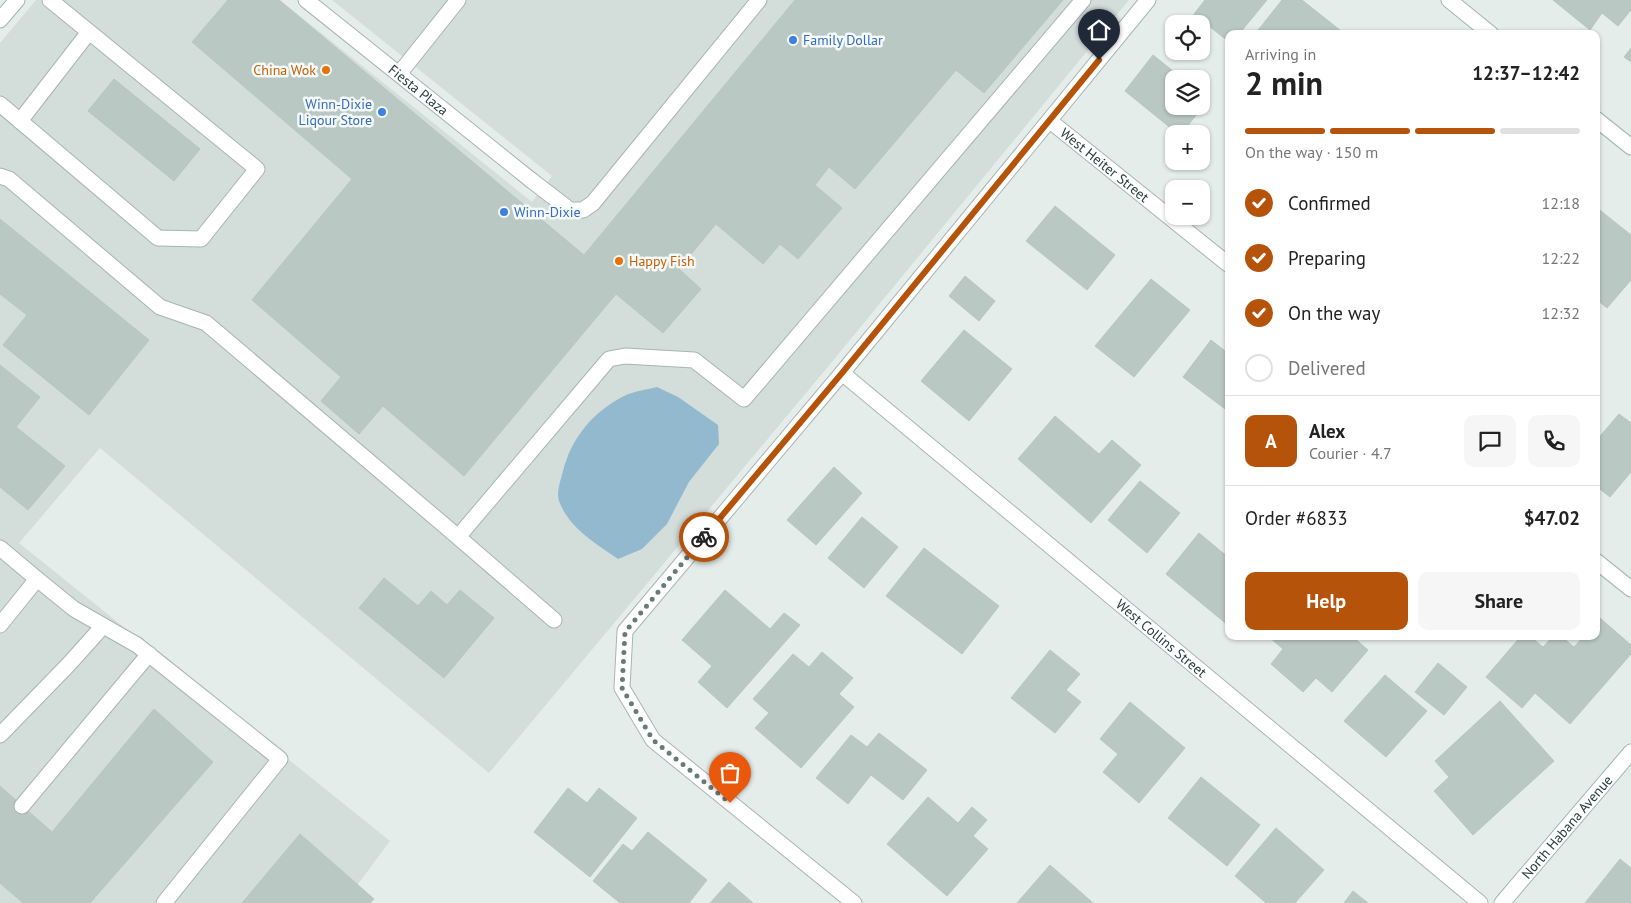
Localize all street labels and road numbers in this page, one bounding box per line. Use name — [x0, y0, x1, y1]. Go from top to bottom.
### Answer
street label: Fiesta Plaza — [385, 61, 452, 119]
street label: West Heiter Street — [1056, 124, 1153, 206]
street label: West Collins Street — [1112, 595, 1210, 681]
street label: North Habana Avenue — [1518, 771, 1616, 883]

